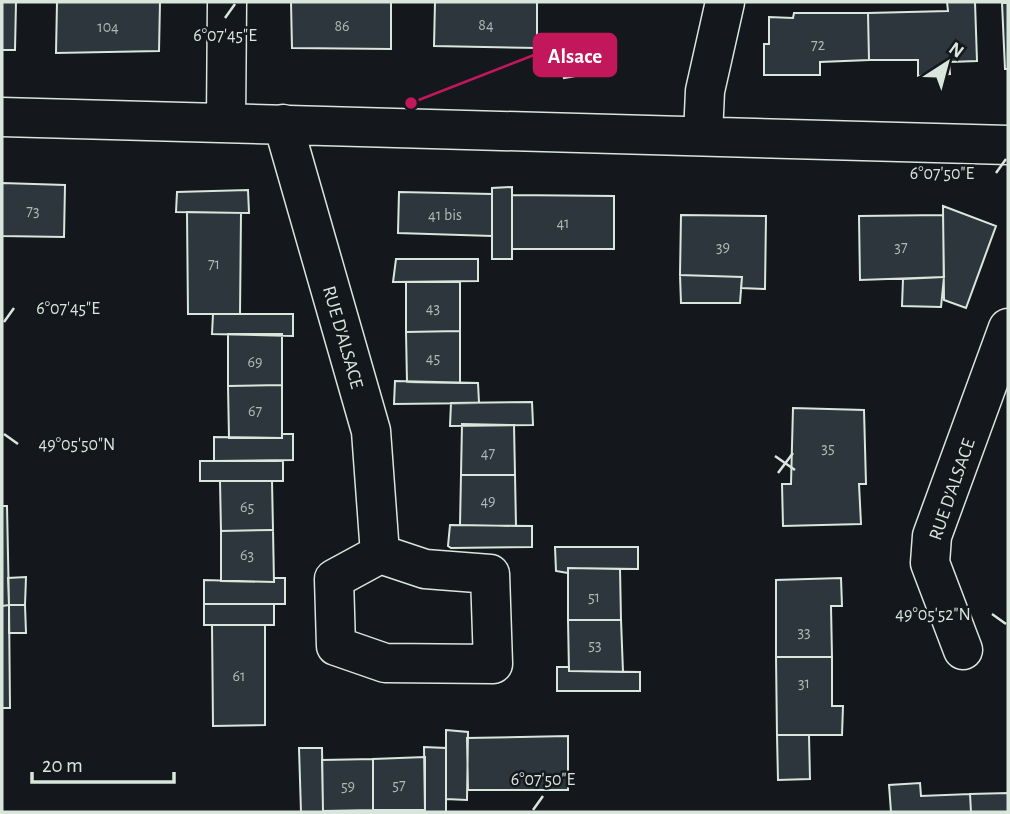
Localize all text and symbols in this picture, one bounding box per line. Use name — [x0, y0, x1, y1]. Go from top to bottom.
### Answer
house number: 84 — [478, 17, 494, 33]
house number: 86 — [334, 18, 350, 34]
house number: 104 — [97, 19, 119, 35]
text: 6°07'45"E — [193, 27, 257, 45]
north arrow — [912, 28, 982, 98]
callout: Alsace — [534, 34, 616, 76]
house number: 72 — [811, 37, 825, 53]
text: N — [945, 39, 967, 62]
text: Alsace — [548, 46, 602, 67]
text: 6°07'50"E — [910, 165, 975, 183]
house number: 73 — [26, 203, 40, 219]
house number: 41 bis — [428, 207, 462, 223]
house number: 41 — [556, 215, 570, 231]
house number: 39 — [716, 239, 730, 255]
house number: 37 — [894, 239, 908, 255]
house number: 71 — [208, 256, 220, 272]
street label: RUE D'ALSACE — [319, 284, 366, 391]
text: 6°07'45"E — [36, 300, 100, 318]
house number: 43 — [426, 300, 440, 316]
house number: 45 — [426, 350, 440, 366]
house number: 69 — [247, 354, 263, 370]
house number: 67 — [248, 403, 262, 419]
text: 49°05'50"N — [39, 436, 115, 454]
street label: RUE D'ALSACE — [926, 436, 979, 543]
house number: 35 — [821, 440, 835, 456]
house number: 47 — [481, 445, 496, 461]
house number: 49 — [480, 493, 496, 509]
house number: 65 — [240, 499, 254, 515]
house number: 63 — [240, 547, 254, 563]
house number: 51 — [588, 589, 600, 605]
text: 49°05'52"N — [895, 606, 971, 624]
house number: 33 — [797, 624, 811, 640]
house number: 53 — [588, 637, 602, 653]
house number: 61 — [232, 668, 246, 684]
house number: 31 — [798, 675, 810, 691]
scale bar — [32, 740, 173, 784]
text: 20 m — [42, 755, 83, 776]
text: 6°07'50"E — [511, 771, 576, 789]
house number: 57 — [392, 777, 406, 793]
house number: 59 — [341, 778, 355, 794]

